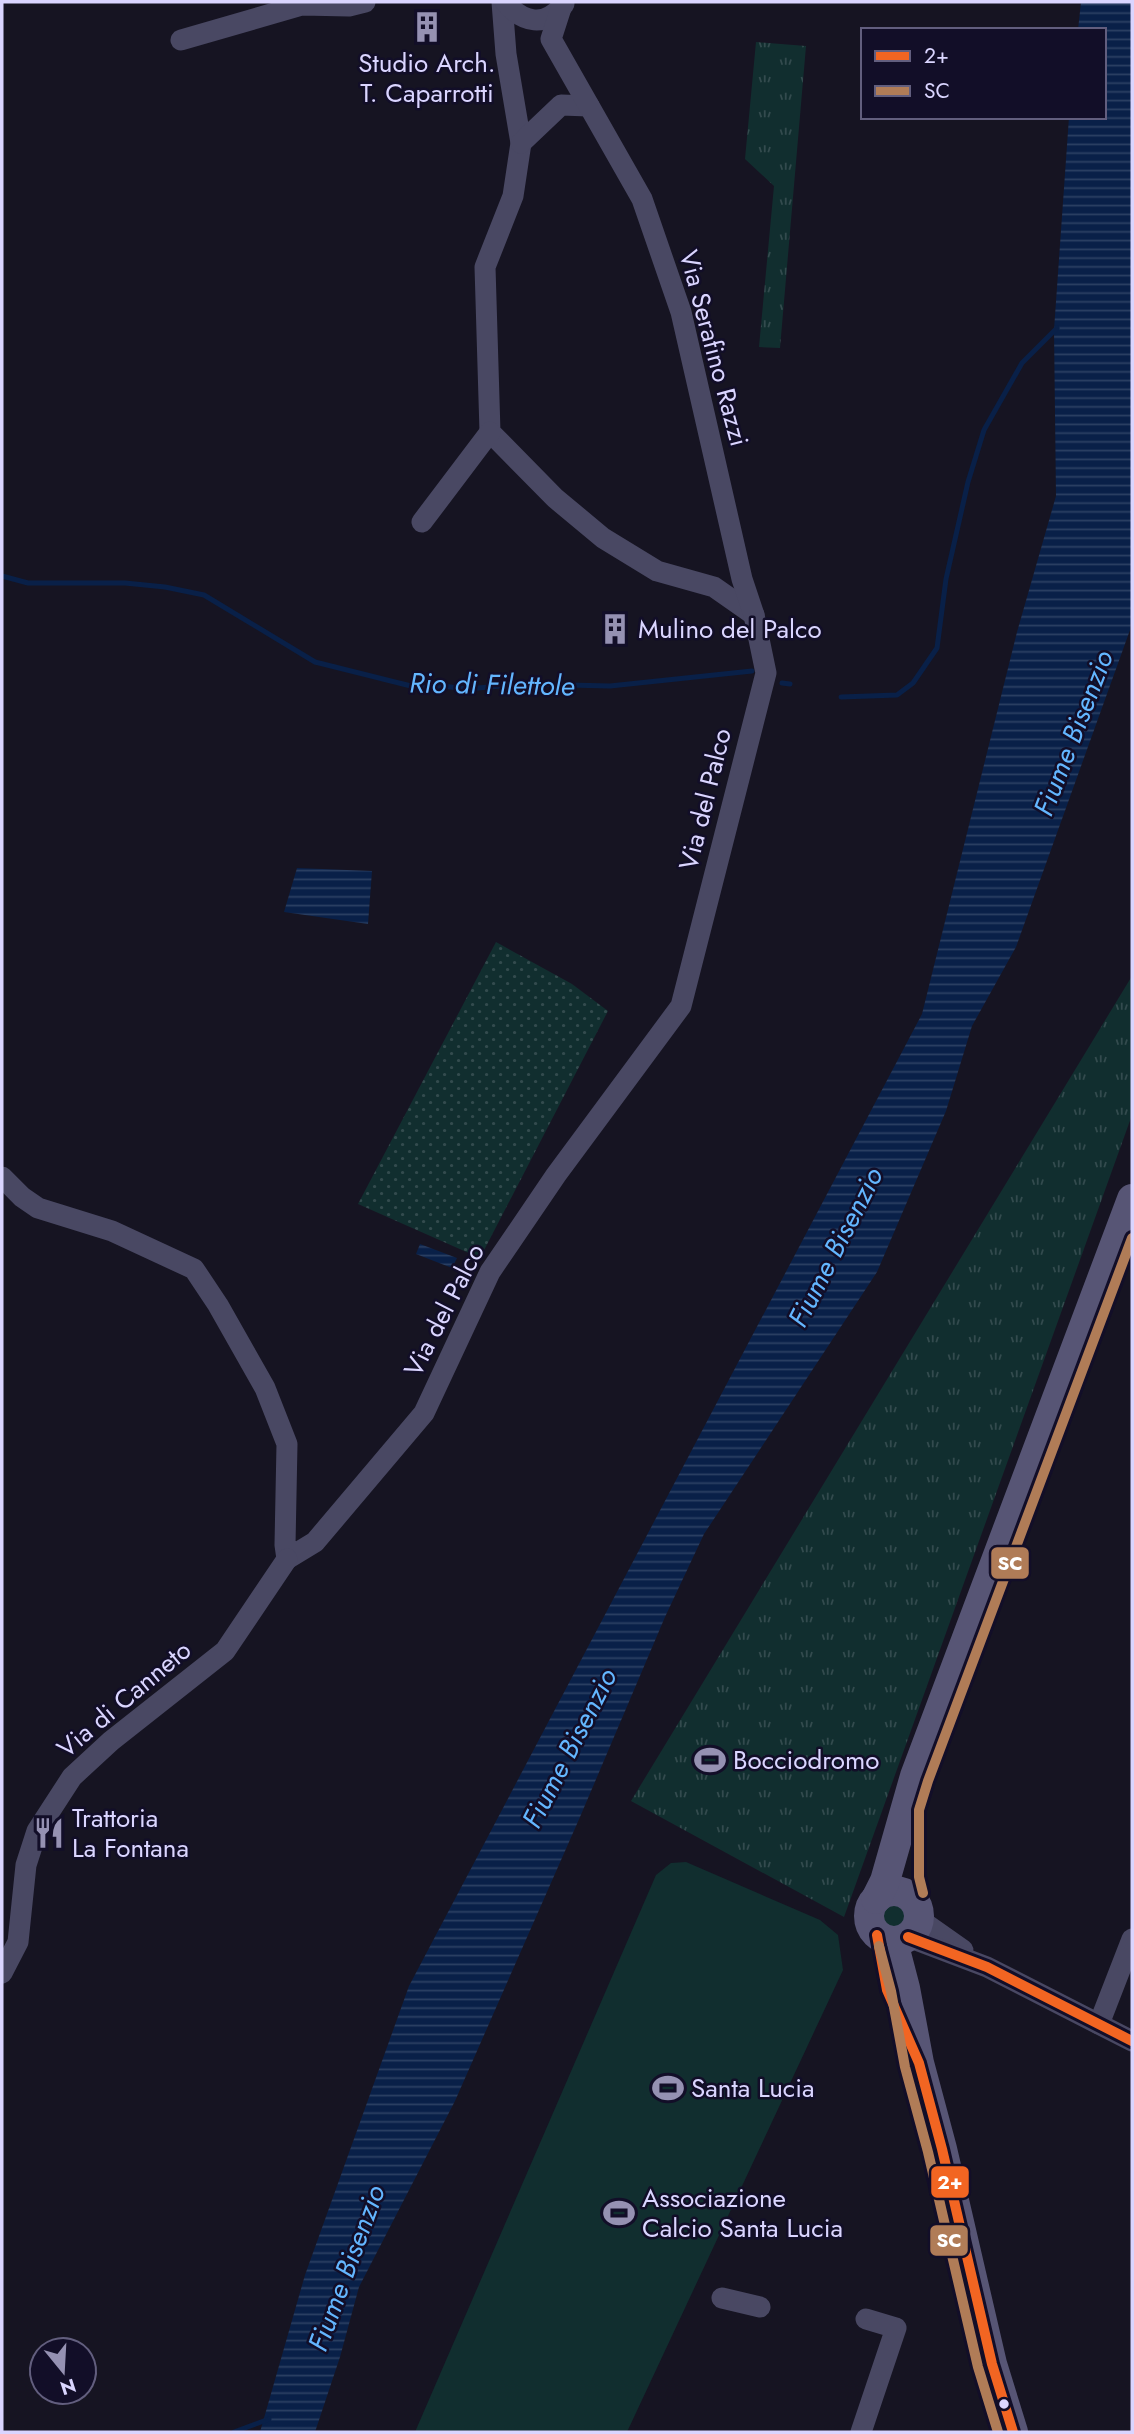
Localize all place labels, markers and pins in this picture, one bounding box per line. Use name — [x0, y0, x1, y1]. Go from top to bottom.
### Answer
building icon: Studio Arch. T. Caparrotti — [410, 10, 444, 44]
place label: Studio Arch. T. Caparrotti — [358, 44, 496, 112]
place label: Mulino del Palco — [638, 610, 822, 648]
building icon: Mulino del Palco — [598, 612, 632, 646]
place label: Bocciodromo — [733, 1741, 880, 1779]
sports icon: Bocciodromo — [693, 1743, 727, 1777]
place label: Trattoria La Fontana — [72, 1799, 189, 1867]
restaurant icon: Trattoria La Fontana — [32, 1816, 66, 1850]
place label: Santa Lucia — [691, 2069, 814, 2107]
sports icon: Santa Lucia — [651, 2071, 685, 2105]
place label: Associazione Calcio Santa Lucia — [642, 2179, 843, 2247]
sports icon: Associazione Calcio Santa Lucia — [602, 2196, 636, 2230]
unlabelled marker — [997, 2397, 1011, 2411]

